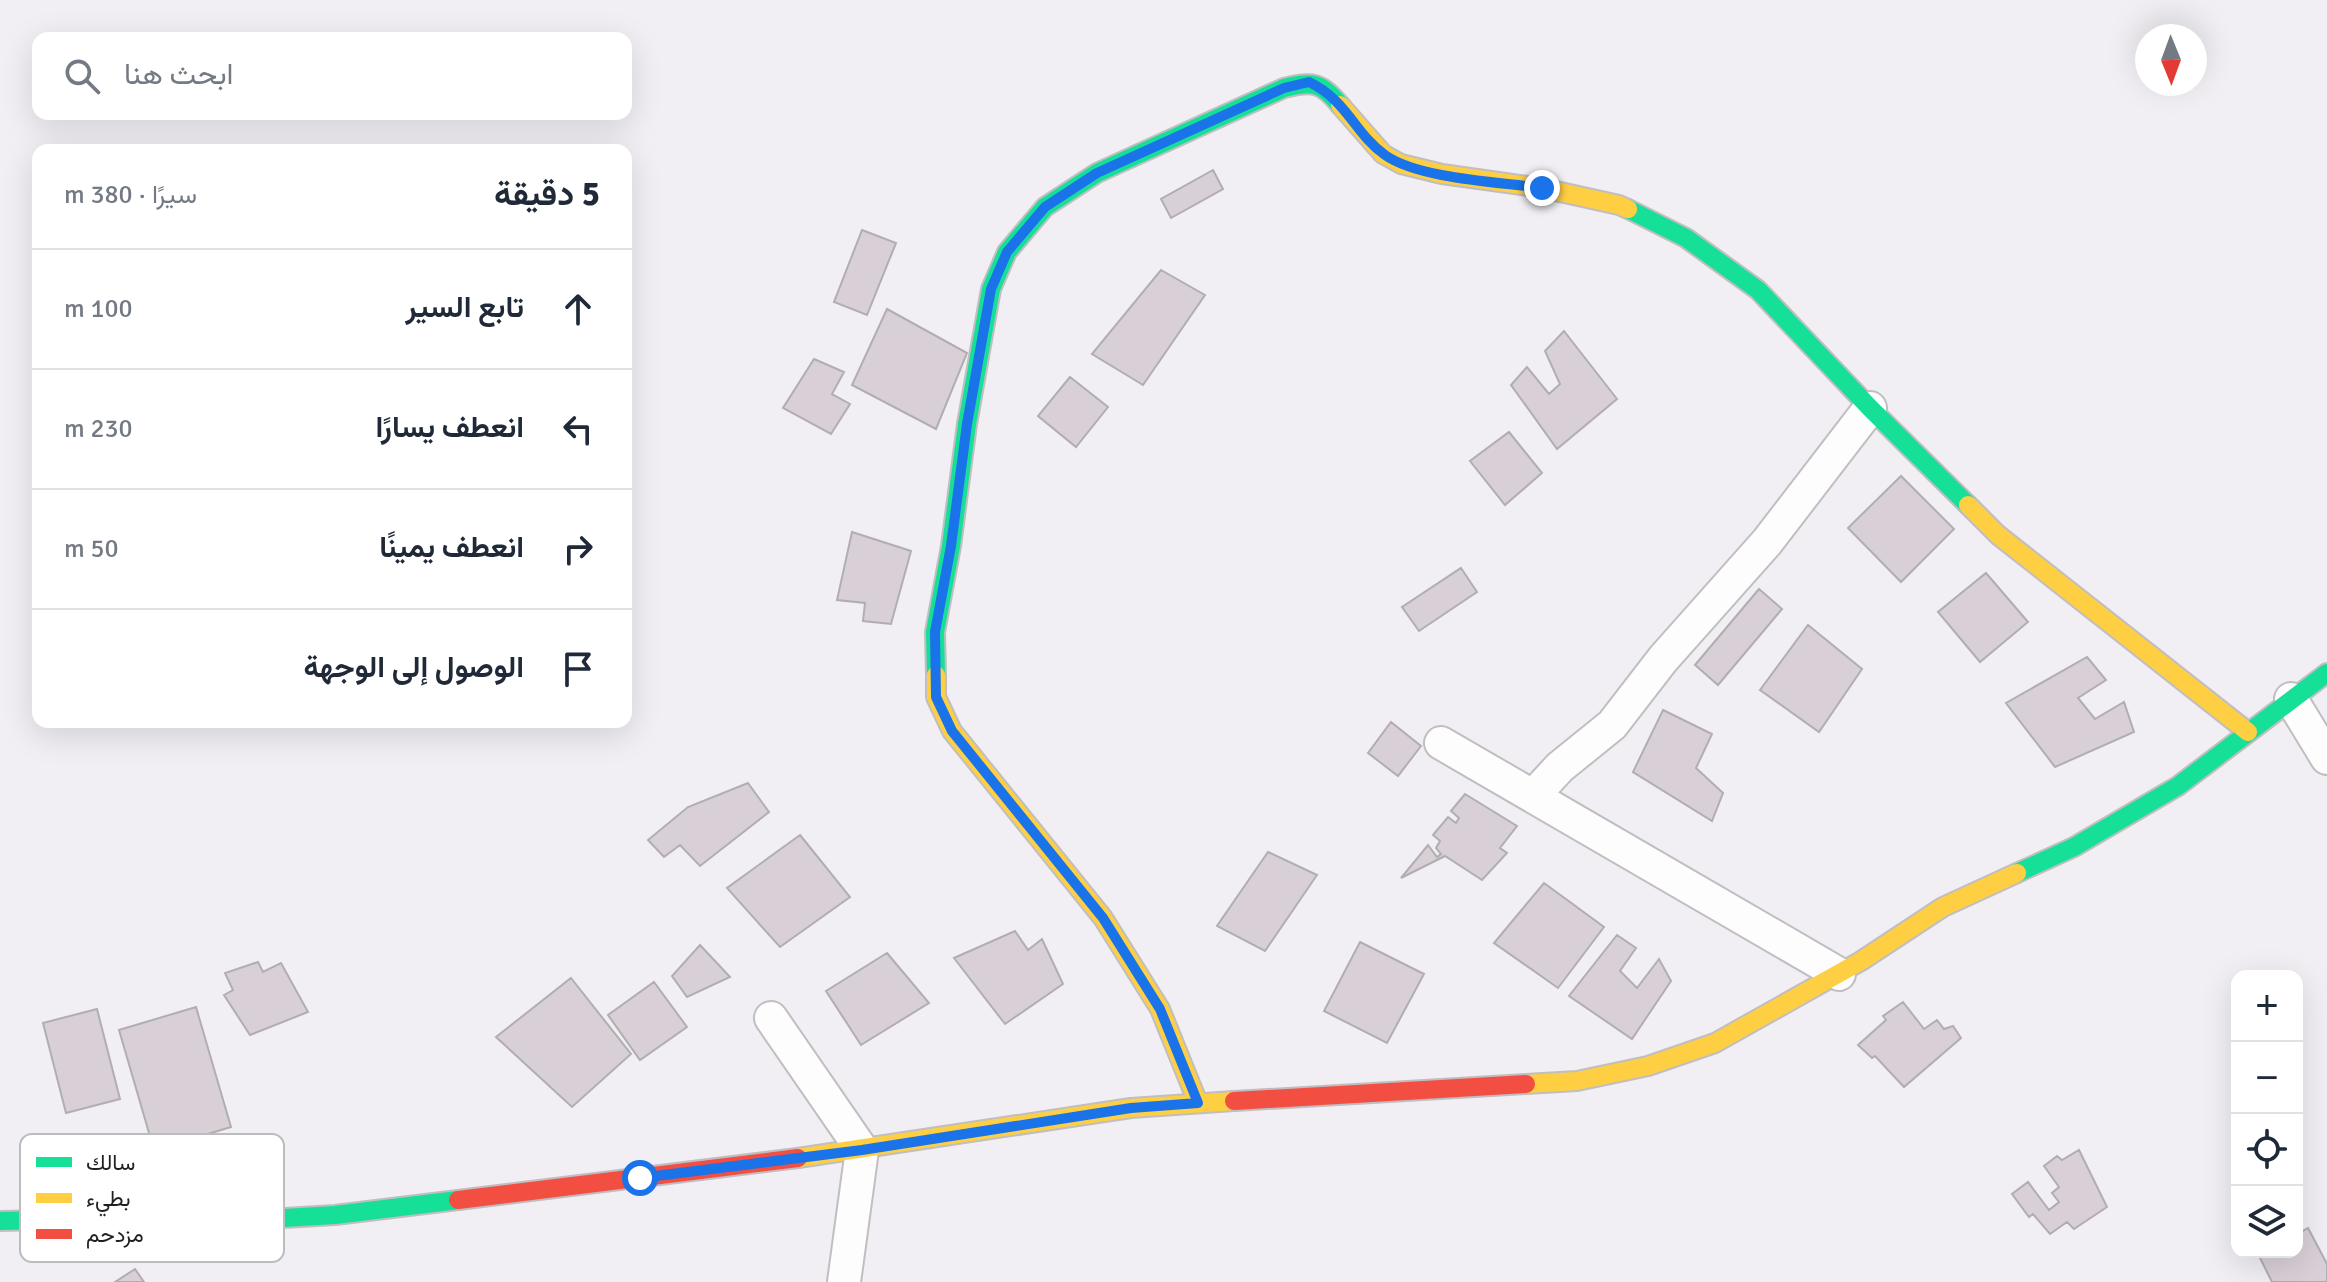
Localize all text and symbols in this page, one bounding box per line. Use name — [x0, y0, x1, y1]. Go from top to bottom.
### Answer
north arrow — [2135, 24, 2207, 96]
search box — [32, 32, 632, 120]
icon: search — [60, 54, 104, 98]
text: ابحث هنا — [124, 56, 234, 93]
route end — [1524, 170, 1560, 206]
text: 5 دقيقة — [494, 173, 600, 215]
text: سيرًا · 380 m — [64, 179, 197, 211]
icon: ahead — [556, 287, 600, 331]
text: تابع السير — [406, 289, 524, 326]
text: 100 m — [64, 293, 133, 325]
icon: left — [556, 407, 600, 451]
text: انعطف يسارًا — [375, 409, 524, 446]
text: 230 m — [64, 413, 133, 445]
icon: right — [556, 527, 600, 571]
text: انعطف يمينًا — [379, 529, 524, 566]
text: 50 m — [64, 533, 119, 565]
icon: arrive — [556, 647, 600, 691]
text: الوصول إلى الوجهة — [303, 649, 524, 686]
map controls — [2231, 970, 2303, 1258]
button: + — [2231, 970, 2303, 1042]
button: − — [2231, 1042, 2303, 1114]
button: locate — [2231, 1114, 2303, 1186]
legend — [20, 1134, 284, 1262]
text: سالك — [86, 1149, 135, 1176]
route start — [622, 1160, 658, 1196]
text: بطيء — [86, 1185, 131, 1217]
button: layers — [2231, 1186, 2303, 1258]
text: مزدحم — [86, 1221, 144, 1249]

